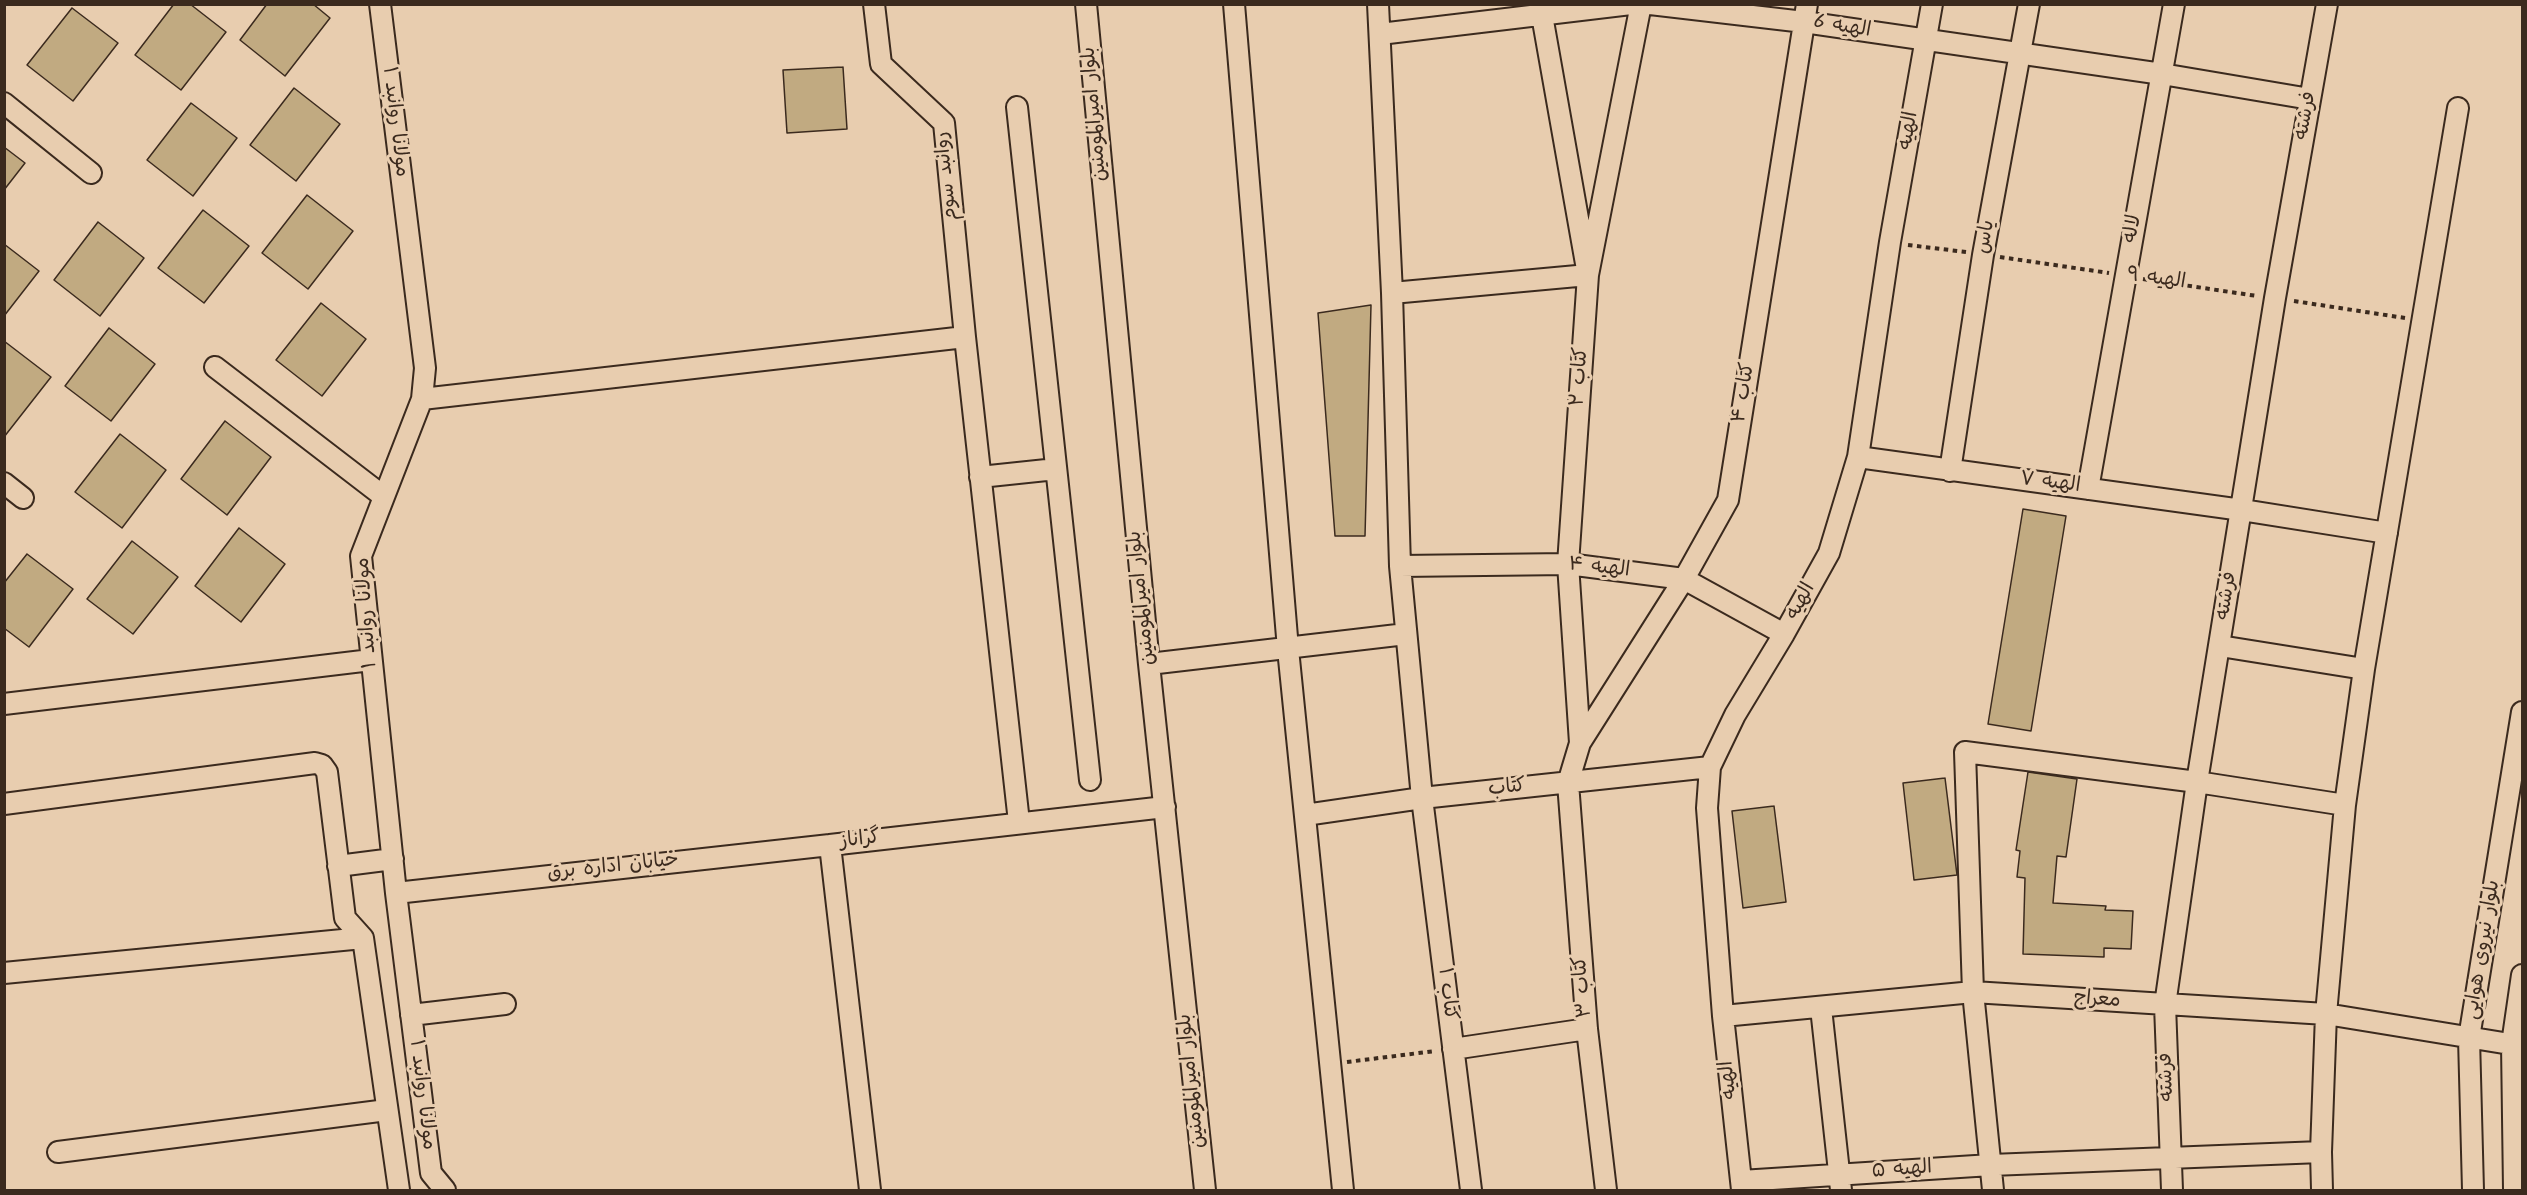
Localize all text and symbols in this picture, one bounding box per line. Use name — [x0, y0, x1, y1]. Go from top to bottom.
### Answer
street label: الهیه 6 — [1812, 12, 1872, 44]
street label: بلوار امیرالمومنین — [1078, 46, 1114, 182]
street label: مولانا روانبد ۱ — [375, 65, 413, 179]
street label: فرشته — [2291, 90, 2323, 142]
street label: الهیه — [1895, 110, 1925, 152]
street label: روانبد سوم — [931, 130, 965, 222]
street label: لاله — [2120, 213, 2148, 245]
street label: یاس — [1972, 218, 2002, 256]
street label: الهیه ۹ — [2125, 264, 2187, 296]
street label: کتاب ۲ — [1567, 347, 1595, 407]
street label: کتاب ۴ — [1728, 361, 1762, 425]
street label: الهیه ۷ — [2018, 468, 2082, 500]
street label: بلوار امیرالمومنین — [1124, 530, 1162, 666]
street label: الهیه ۴ — [1567, 554, 1631, 584]
street label: مولانا روانبد ۱ — [352, 557, 384, 669]
street label: فرشته — [2212, 570, 2244, 622]
street label: الهیه — [1782, 579, 1822, 625]
street label: کتاب — [1487, 775, 1527, 803]
street label: گراناز — [839, 827, 881, 855]
street label: خیابان اداره برق — [546, 849, 680, 887]
street label: بلوار نیروی هوایی — [2461, 879, 2507, 1021]
street label: کتاب ۳ — [1569, 955, 1599, 1019]
street label: کتاب ۱ — [1431, 966, 1461, 1022]
street label: معراج — [2073, 987, 2121, 1015]
street label: بلوار امیرالمومنین — [1174, 1013, 1212, 1149]
street label: مولانا روانبد ۱ — [402, 1038, 440, 1152]
street label: فرشته — [2155, 1052, 2181, 1102]
street label: الهیه — [1716, 1060, 1744, 1100]
street label: الهیه ۵ — [1871, 1157, 1933, 1185]

